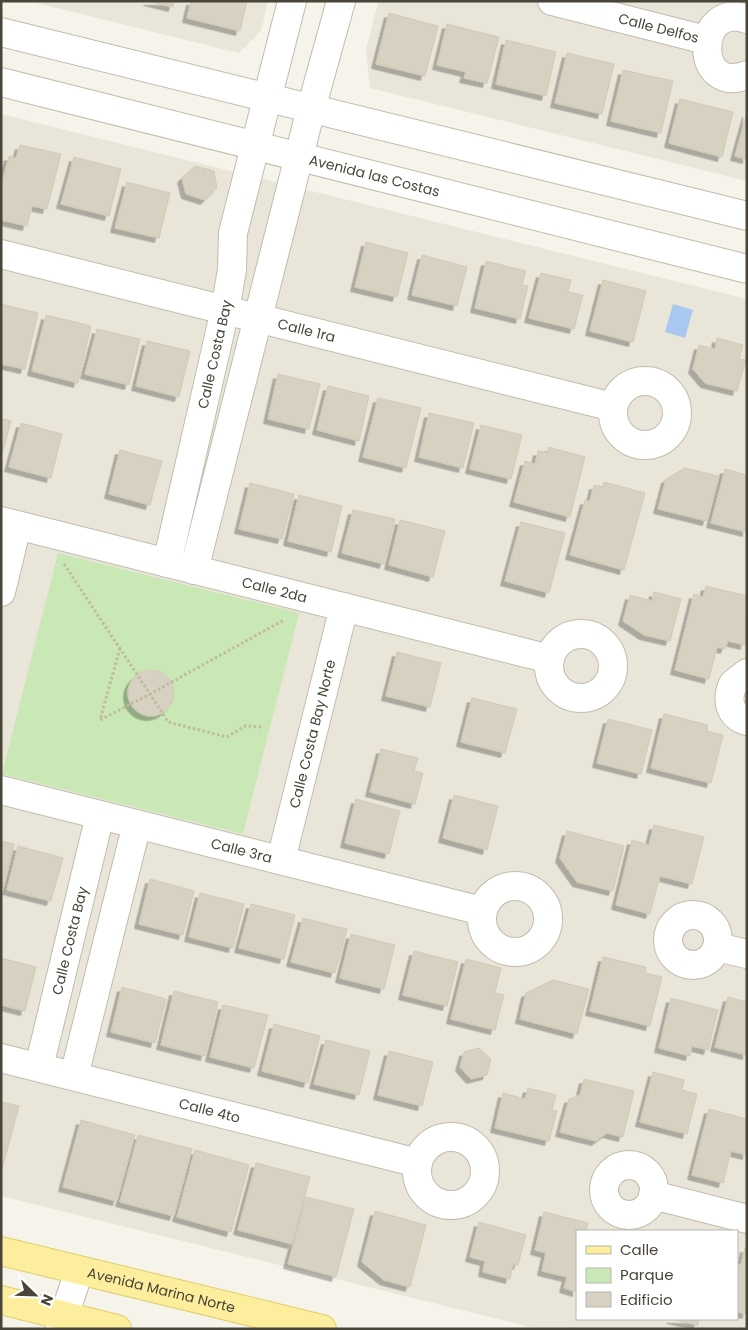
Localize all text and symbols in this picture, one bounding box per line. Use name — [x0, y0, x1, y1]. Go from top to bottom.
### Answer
street label: Calle Delfos — [616, 8, 701, 48]
street label: Avenida las Costas — [307, 150, 442, 202]
street label: Calle Costa Bay — [193, 298, 237, 411]
street label: Calle 1ra — [276, 314, 338, 347]
street label: Calle 2da — [240, 572, 309, 608]
street label: Calle Costa Bay Norte — [284, 657, 341, 810]
street label: Calle 3ra — [209, 833, 274, 868]
street label: Calle Costa Bay — [47, 884, 92, 997]
street label: Calle 4to — [177, 1093, 242, 1128]
legend — [576, 1230, 738, 1320]
text: Calle — [620, 1239, 658, 1260]
street label: Avenida Marina Norte — [85, 1262, 238, 1318]
text: Parque — [620, 1264, 673, 1285]
north arrow — [10, 1270, 60, 1320]
text: Edificio — [620, 1289, 673, 1310]
text: N — [36, 1291, 58, 1309]

